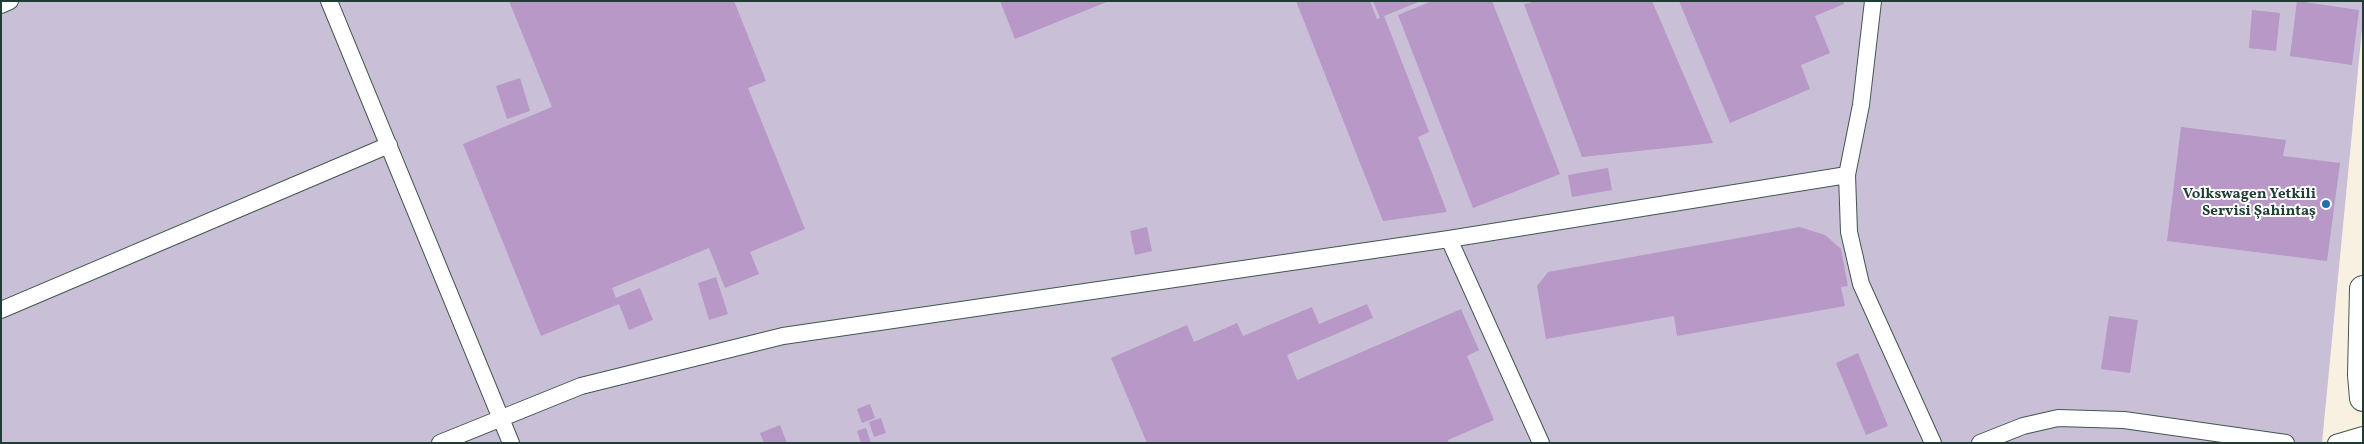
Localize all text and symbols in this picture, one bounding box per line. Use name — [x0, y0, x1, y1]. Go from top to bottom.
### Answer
place label: Volkswagen Yetkili Servisi Şahintaş — [2183, 186, 2316, 221]
marker: Volkswagen Yetkili Servisi Şahintaş — [2320, 198, 2332, 210]

